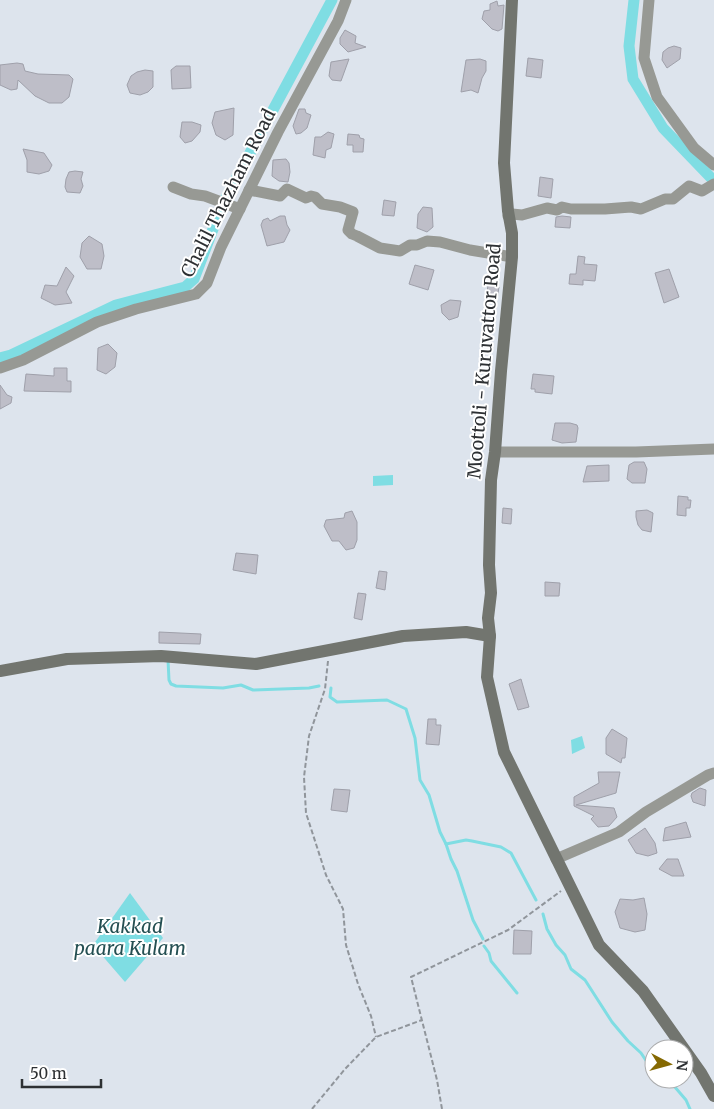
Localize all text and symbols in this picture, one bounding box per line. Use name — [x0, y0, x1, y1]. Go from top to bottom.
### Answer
street label: Chalil Thazham Road — [176, 105, 280, 281]
street label: Moottoli - Kuruvattor Road — [462, 242, 506, 480]
water label: Kakkad paara Kulam — [74, 914, 186, 960]
north arrow — [644, 1039, 694, 1089]
scale bar — [22, 1056, 101, 1088]
text: N — [672, 1059, 691, 1072]
text: 50 m — [30, 1064, 67, 1083]

